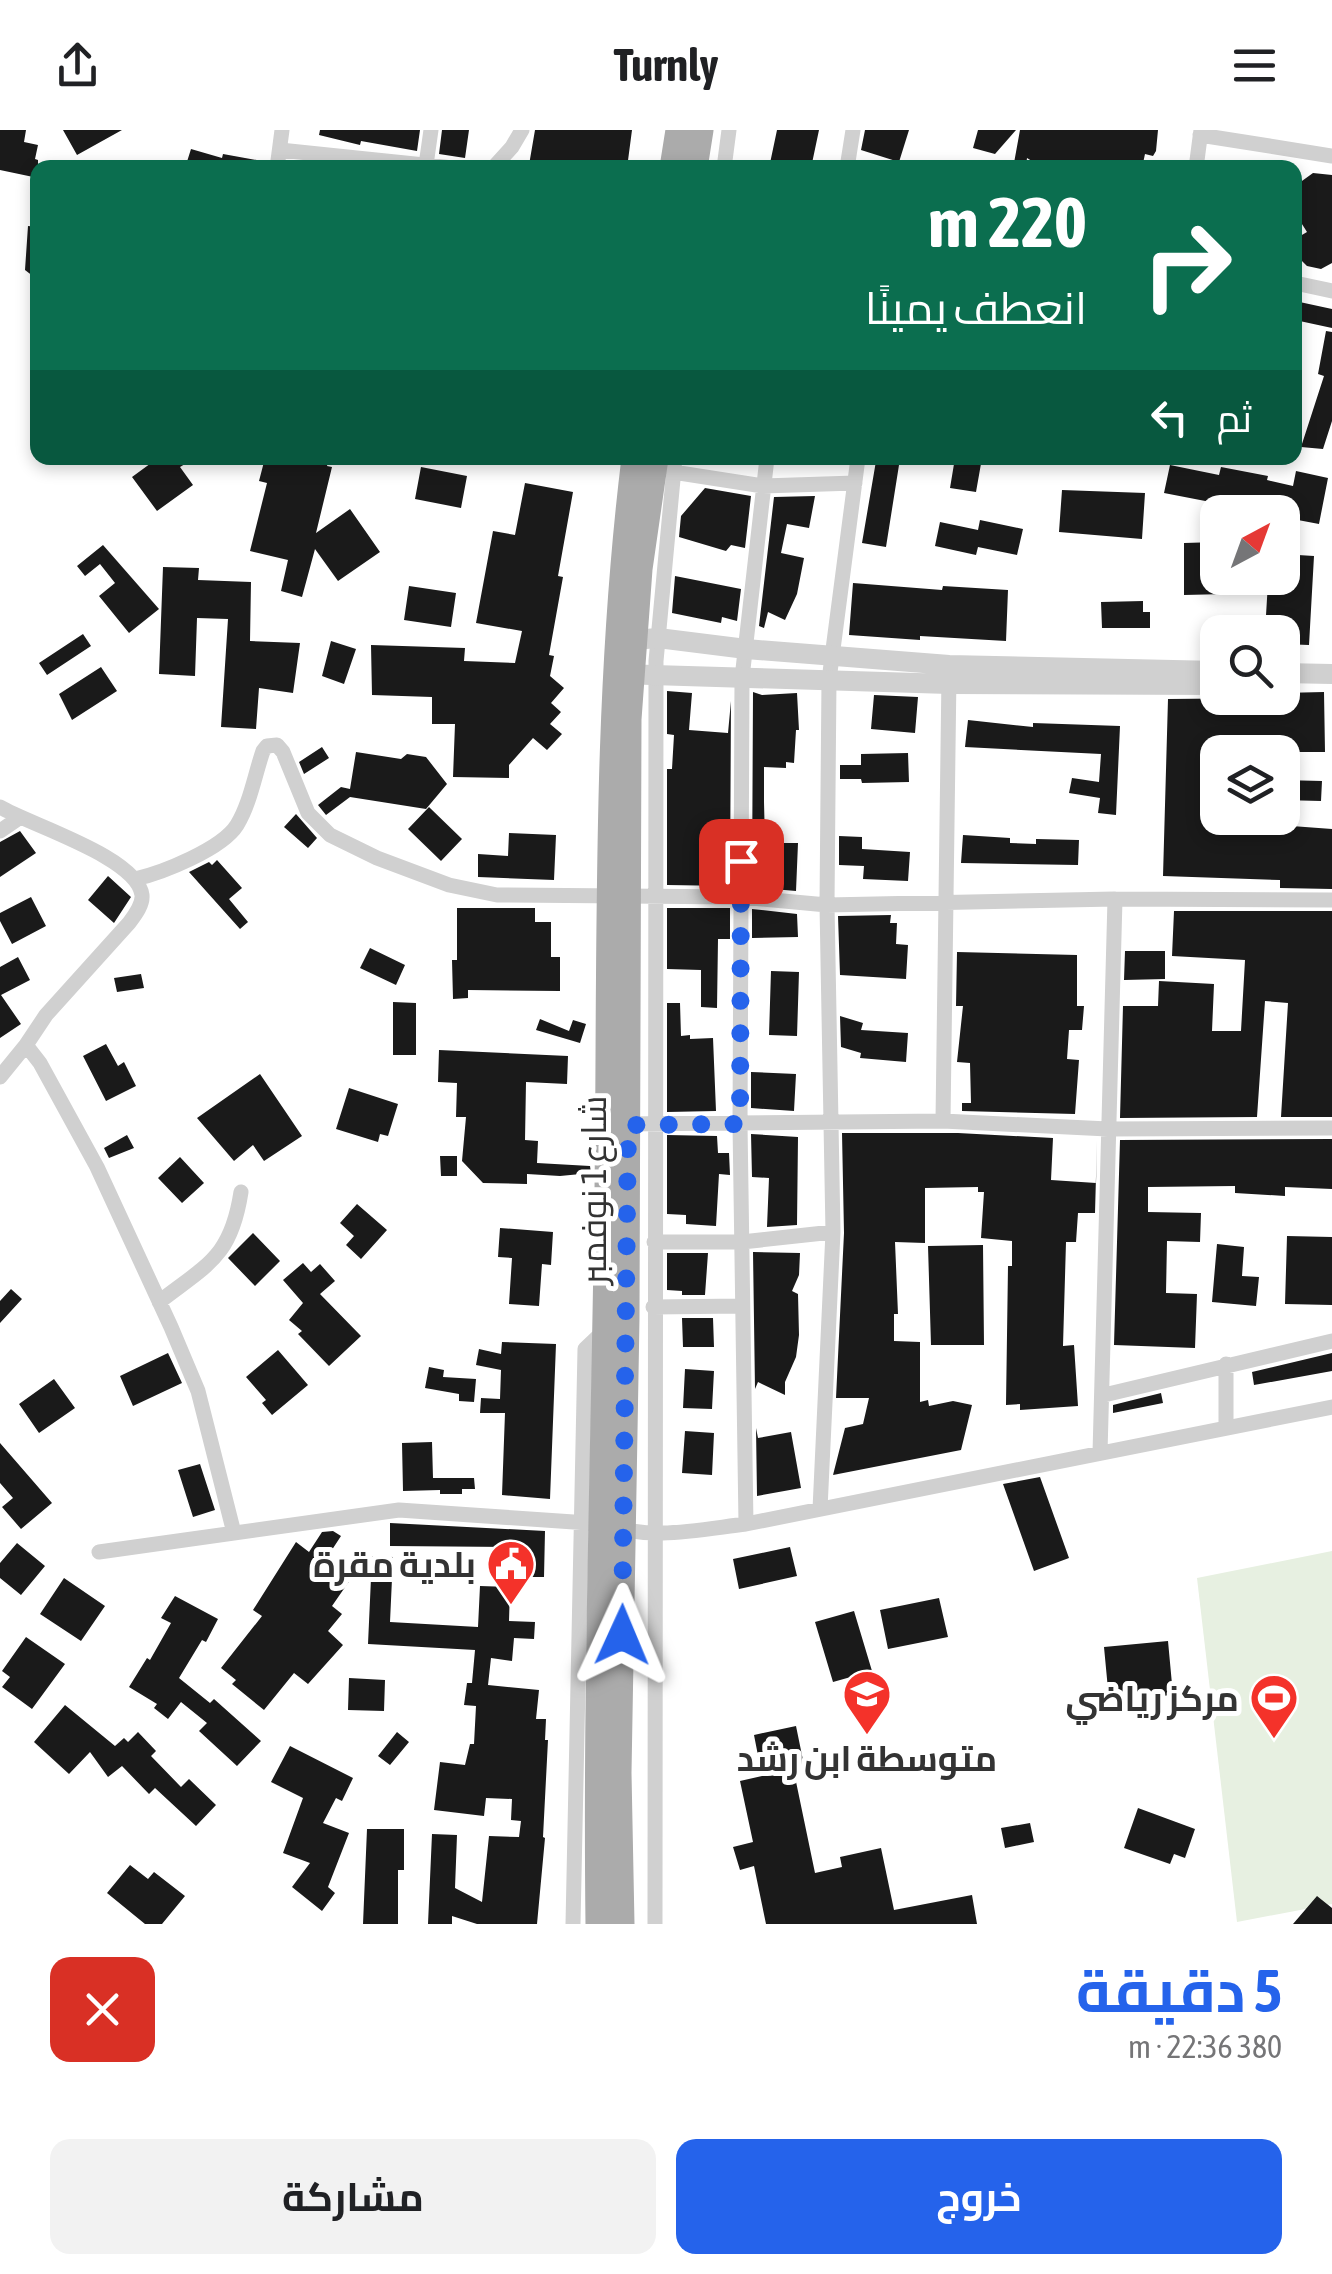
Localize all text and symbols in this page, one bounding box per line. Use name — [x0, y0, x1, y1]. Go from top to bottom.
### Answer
icon: share — [50, 38, 105, 93]
icon: menu — [1227, 38, 1282, 93]
text: Turnly — [614, 39, 718, 91]
text: 220 m — [928, 182, 1087, 262]
icon: right — [1122, 200, 1252, 330]
text: انعطف يمينًا — [865, 282, 1087, 334]
icon: left — [1142, 390, 1197, 445]
text: ثم — [1217, 397, 1252, 440]
north arrow — [1200, 495, 1300, 595]
map controls — [1200, 495, 1300, 835]
button: search — [1200, 615, 1300, 715]
button: layers — [1200, 735, 1300, 835]
pin — [699, 819, 784, 904]
icon: arrive — [714, 834, 769, 889]
street label: شارع 1 نوفمبر — [573, 1095, 617, 1287]
public building icon: بلدية مقرة — [485, 1538, 537, 1606]
place label: بلدية مقرة — [313, 1544, 476, 1586]
position arrow — [570, 1583, 674, 1687]
school or university icon: متوسطة ابن رشد — [841, 1668, 893, 1736]
sports icon: مركز رياضي — [1248, 1672, 1300, 1740]
place label: مركز رياضي — [1066, 1678, 1239, 1725]
place label: متوسطة ابن رشد — [737, 1738, 997, 1780]
text: 5 دقيقة — [1076, 1956, 1282, 2025]
button: close — [50, 1957, 155, 2062]
text: 380 m · 22:36 — [1128, 2028, 1282, 2065]
button: مشاركة — [50, 2139, 656, 2254]
button: خروج — [676, 2139, 1282, 2254]

